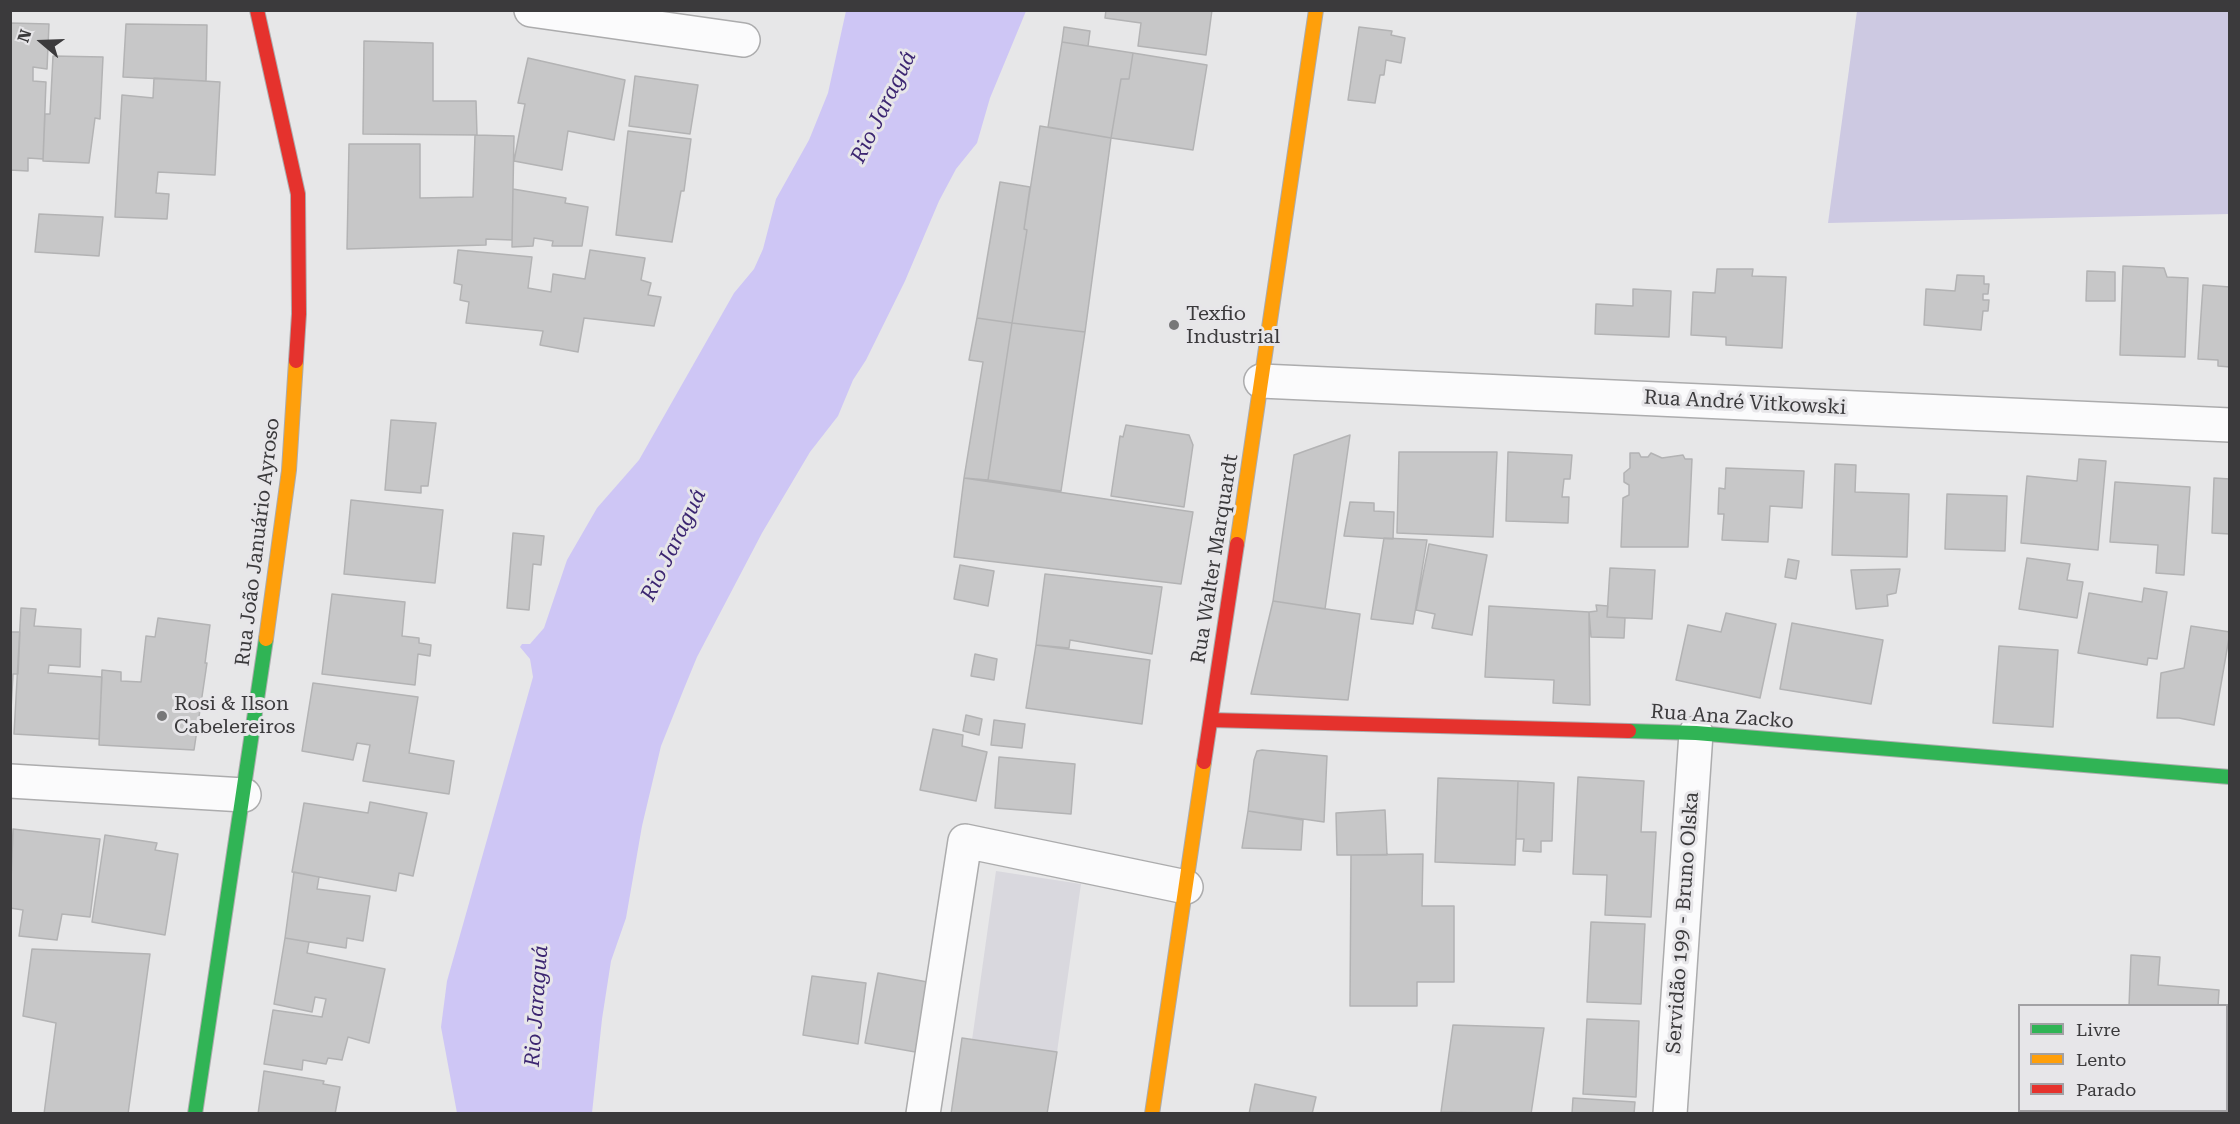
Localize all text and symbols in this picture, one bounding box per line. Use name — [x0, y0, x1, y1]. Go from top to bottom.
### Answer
north arrow — [12, 12, 72, 72]
text: N — [14, 27, 35, 45]
water label: Rio Jaraguá — [846, 47, 922, 167]
place label: Texfio Industrial — [1186, 302, 1280, 349]
marker: Texfio Industrial — [1167, 318, 1181, 332]
street label: Rua André Vitkowski — [1643, 386, 1847, 420]
street label: Rua João Januário Ayroso — [231, 417, 285, 667]
street label: Rua Walter Marquardt — [1187, 452, 1243, 666]
water label: Rio Jaraguá — [636, 485, 712, 605]
place label: Rosi & Ilson Cabelereiros — [174, 692, 295, 739]
street label: Rua Ana Zacko — [1650, 700, 1794, 734]
marker: Rosi & Ilson Cabelereiros — [155, 709, 169, 723]
street label: Servidão 199 - Bruno Olska — [1662, 791, 1704, 1055]
water label: Rio Jaraguá — [520, 944, 554, 1068]
legend — [2018, 1004, 2228, 1112]
text: Livre — [2076, 1019, 2120, 1040]
text: Lento — [2076, 1049, 2126, 1070]
text: Parado — [2076, 1079, 2136, 1100]

